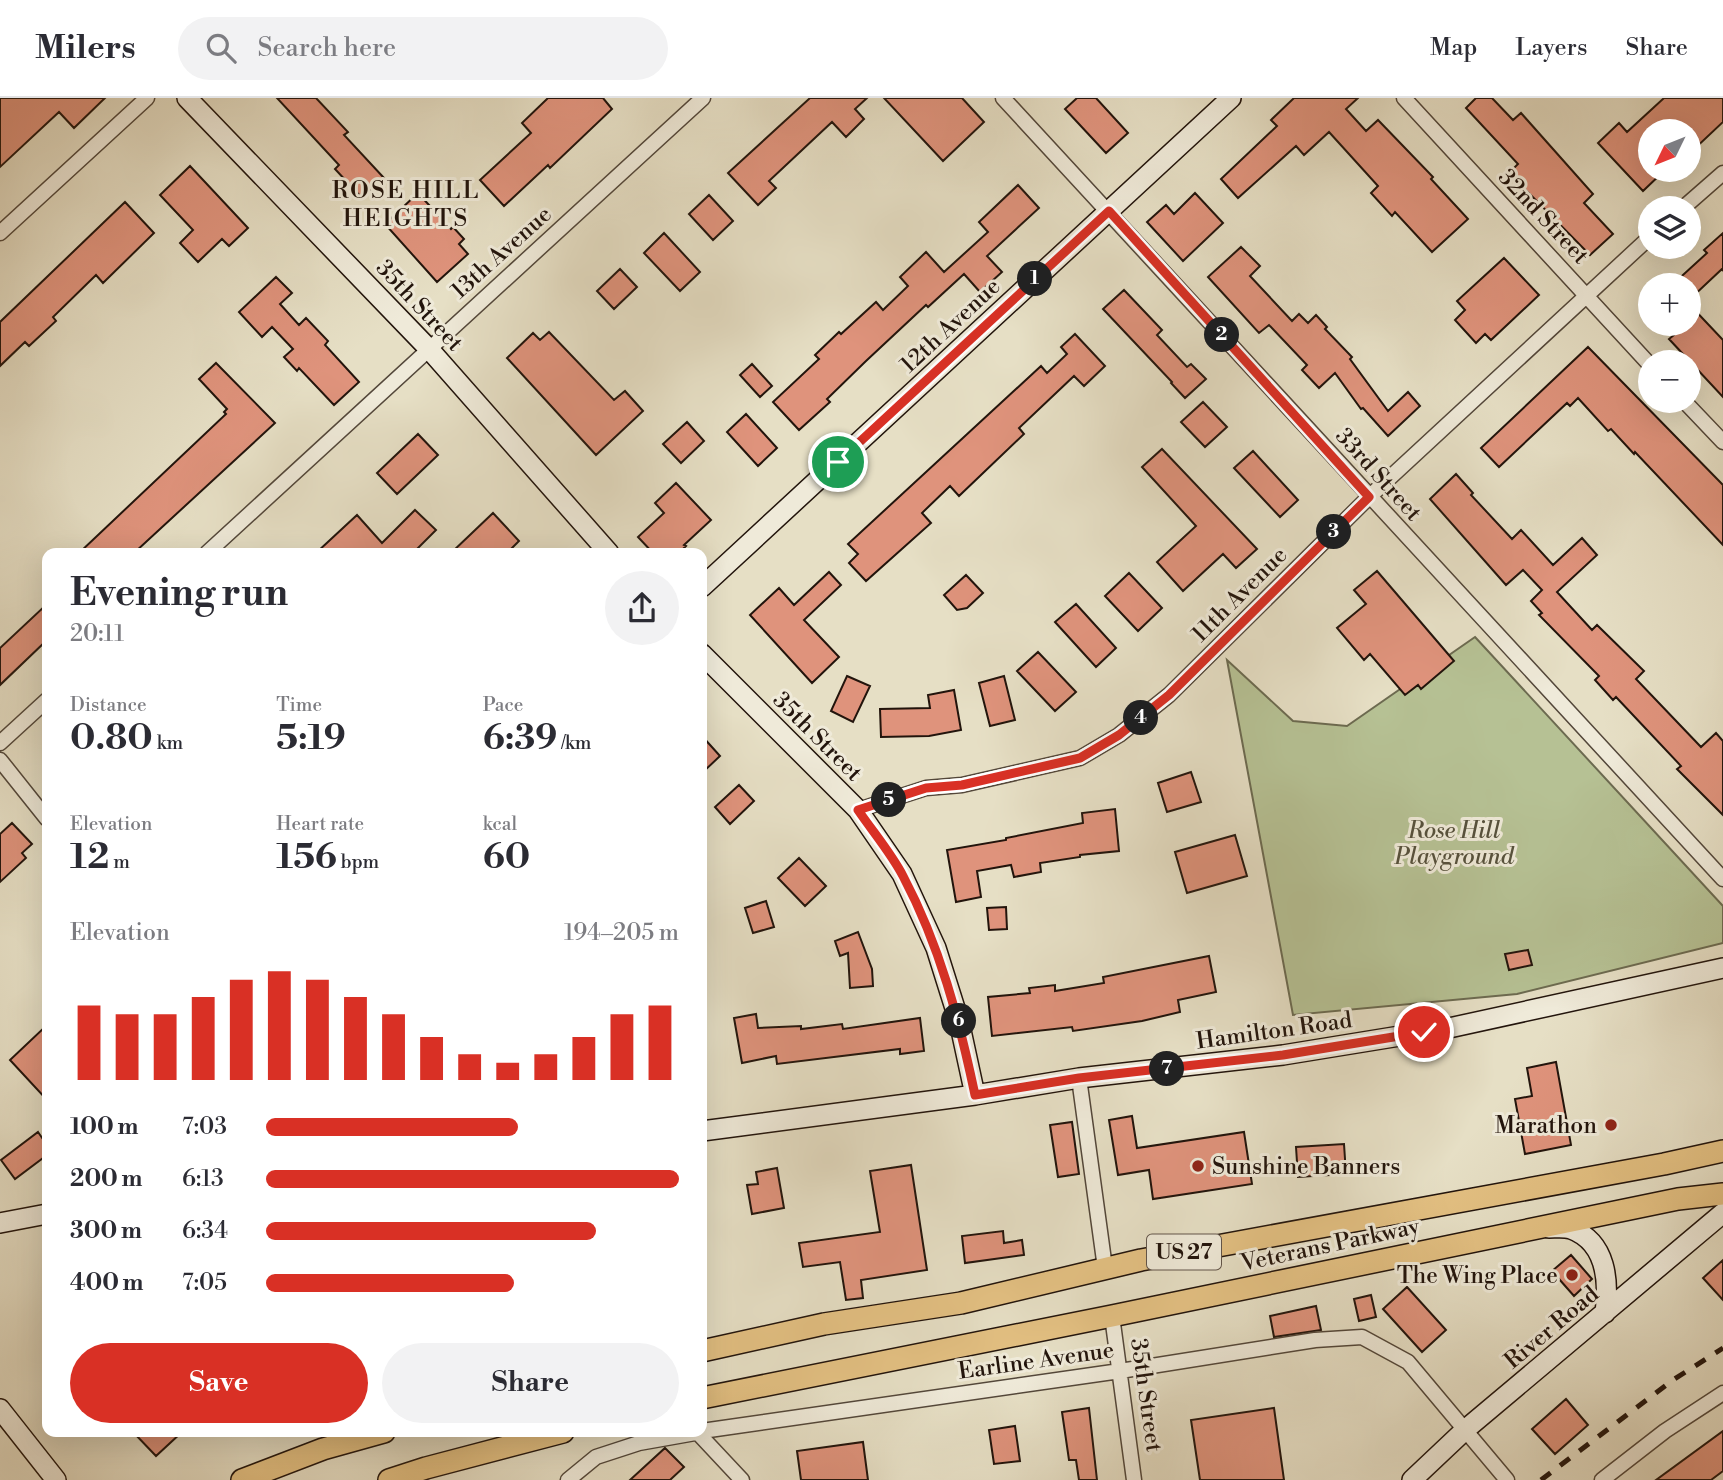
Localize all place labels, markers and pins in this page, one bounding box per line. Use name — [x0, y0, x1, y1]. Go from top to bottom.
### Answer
pin: 1 — [1018, 262, 1052, 296]
pin: 2 — [1204, 317, 1240, 352]
pin — [808, 432, 868, 492]
pin: 3 — [1316, 514, 1352, 550]
pin: 4 — [1124, 700, 1158, 736]
pin: 5 — [872, 782, 906, 818]
pin — [1394, 1002, 1454, 1062]
pin: 6 — [942, 1004, 976, 1038]
pin: 7 — [1150, 1052, 1184, 1086]
place label: Marathon — [1495, 1112, 1597, 1140]
marker: Marathon — [1603, 1117, 1619, 1133]
place label: Sunshine Banners — [1212, 1153, 1400, 1181]
marker: Sunshine Banners — [1190, 1158, 1206, 1174]
place label: The Wing Place — [1397, 1262, 1558, 1290]
marker: The Wing Place — [1564, 1267, 1580, 1283]

